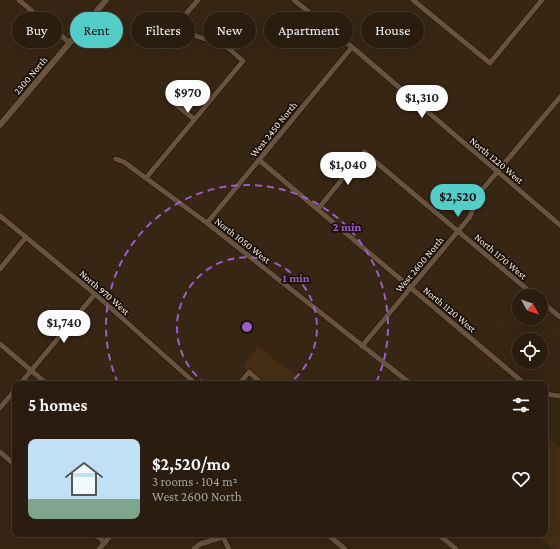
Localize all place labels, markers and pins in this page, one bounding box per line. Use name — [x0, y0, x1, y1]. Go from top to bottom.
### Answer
pin: $970 — [164, 80, 212, 114]
pin: $1,310 — [389, 85, 455, 119]
pin: $1,040 — [315, 152, 381, 186]
pin: $2,520 — [425, 184, 491, 218]
pin: $1,740 — [31, 310, 97, 344]
centre of rings — [240, 320, 254, 334]

